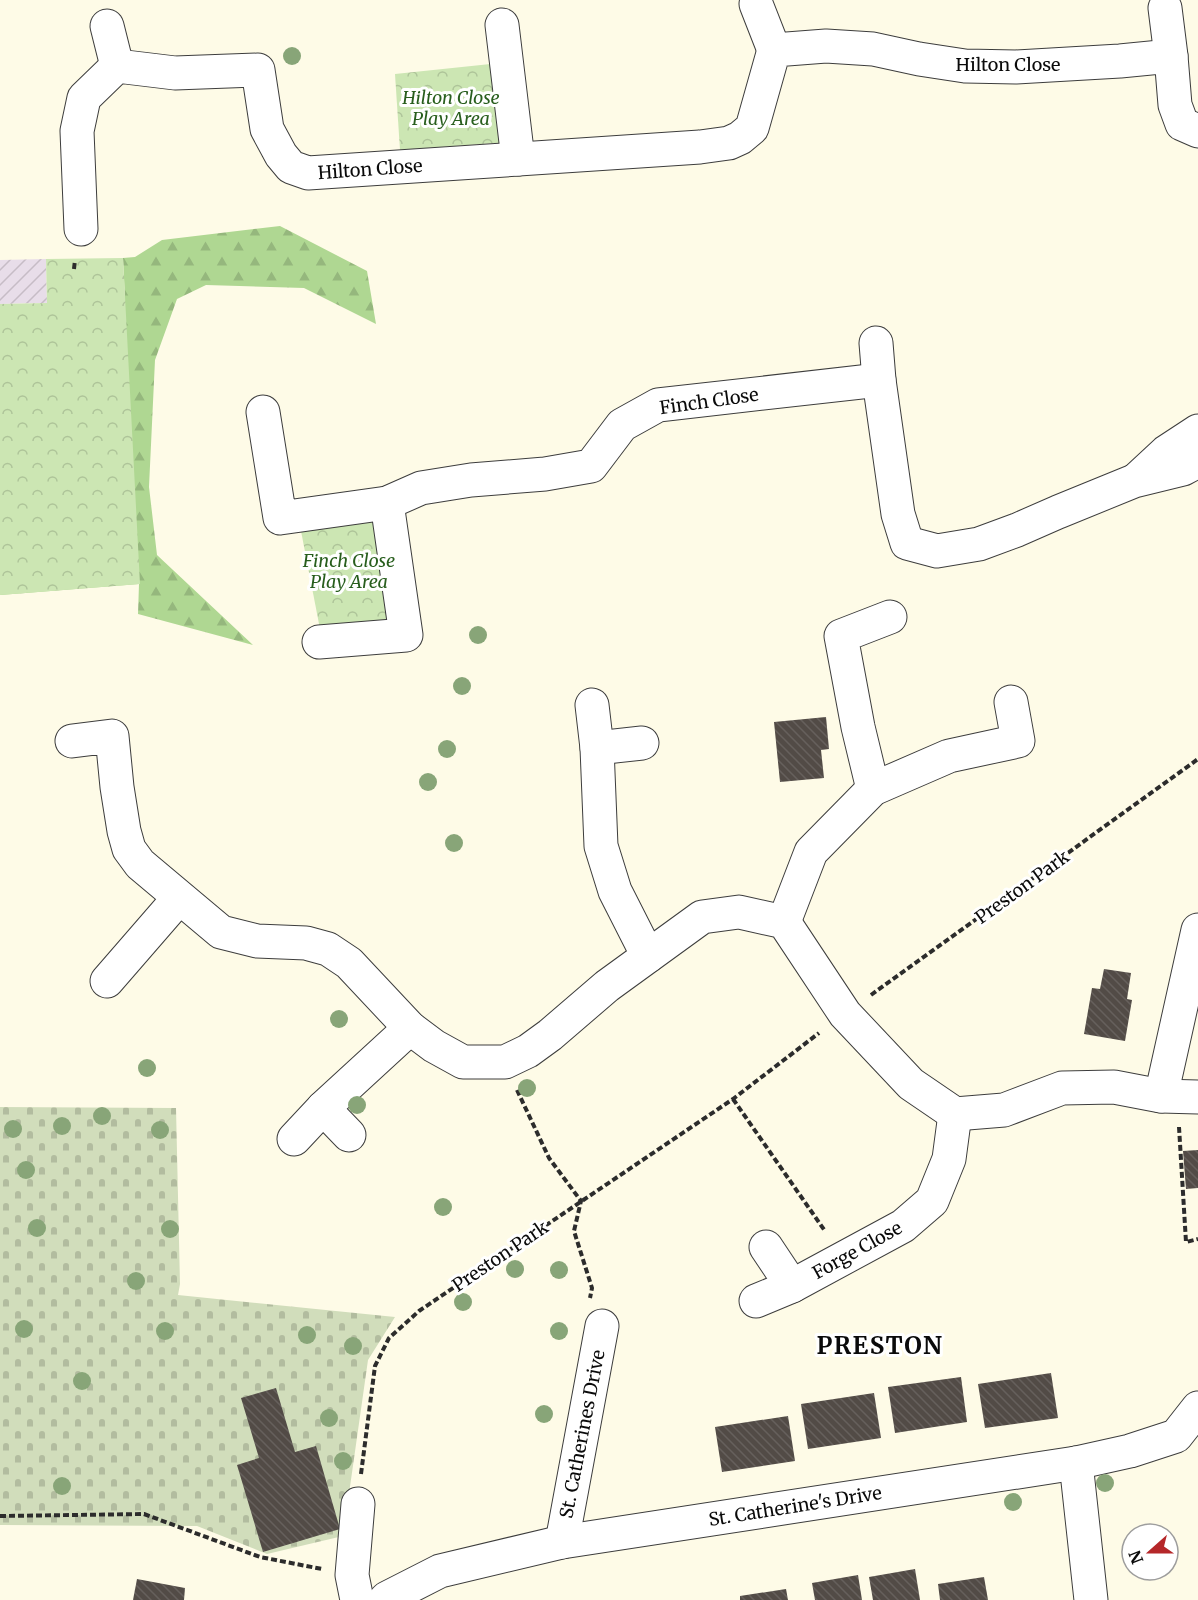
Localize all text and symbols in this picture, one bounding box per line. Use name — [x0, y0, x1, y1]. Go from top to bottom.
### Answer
street label: Hilton Close — [956, 53, 1060, 76]
park label: Hilton Close Play Area — [401, 86, 500, 130]
street label: Hilton Close — [317, 154, 423, 184]
street label: Finch Close — [658, 383, 760, 419]
park label: Finch Close Play Area — [302, 549, 395, 593]
street label: Preston Park — [970, 845, 1074, 929]
street label: Preston Park — [448, 1215, 553, 1297]
street label: Forge Close — [808, 1216, 906, 1284]
district label: PRESTON — [817, 1330, 943, 1361]
street label: St. Catherines Drive — [554, 1348, 610, 1520]
street label: St. Catherine's Drive — [707, 1481, 883, 1531]
north arrow — [1120, 1522, 1180, 1582]
text: N — [1124, 1548, 1148, 1567]

